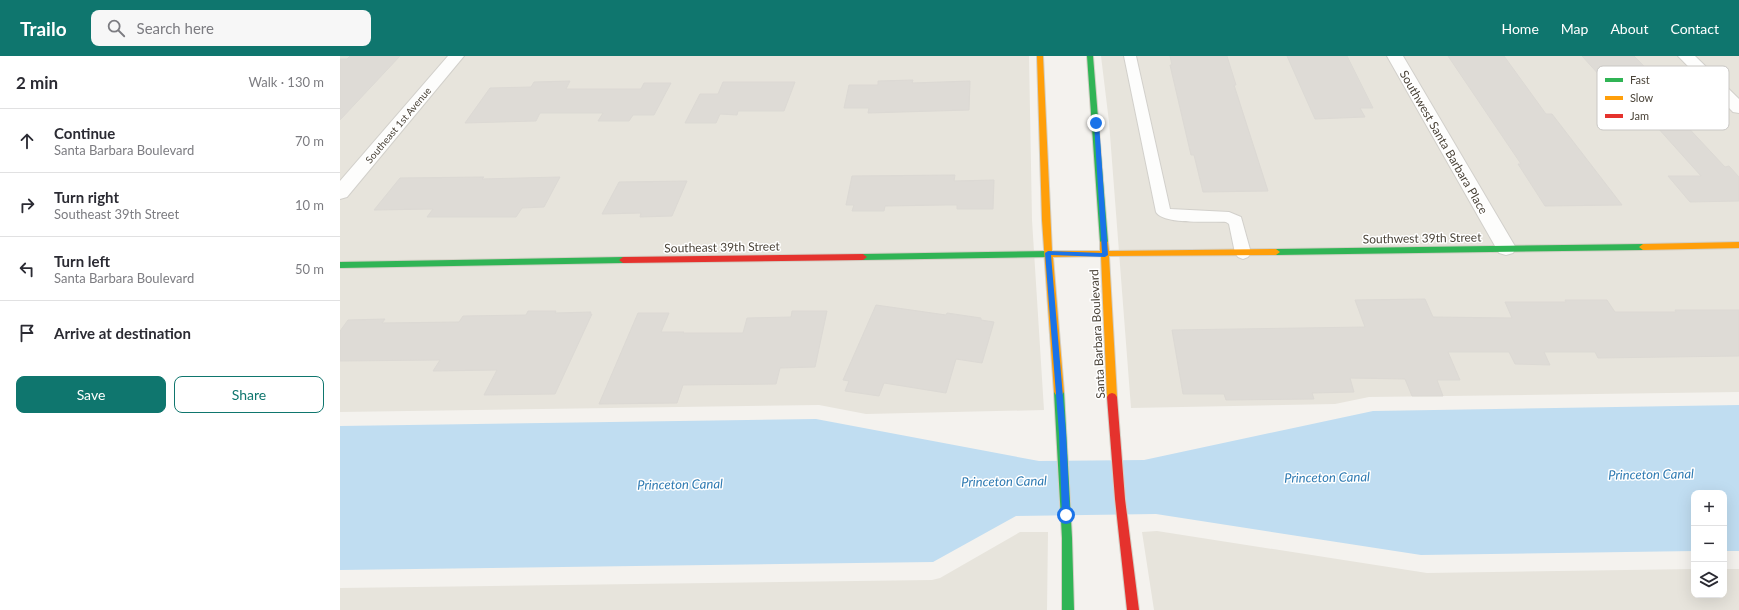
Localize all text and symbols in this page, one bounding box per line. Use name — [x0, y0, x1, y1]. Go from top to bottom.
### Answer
search box — [91, 10, 371, 46]
text: Trailo — [20, 17, 67, 40]
icon: search — [105, 17, 127, 39]
text: Search here — [137, 19, 214, 37]
text: Home — [1501, 20, 1539, 37]
text: Map — [1561, 20, 1588, 37]
text: About — [1610, 20, 1648, 37]
text: Contact — [1670, 20, 1719, 37]
legend — [1597, 66, 1729, 130]
street label: Southwest Santa Barbara Place — [1397, 67, 1491, 217]
text: 2 min — [16, 72, 58, 93]
text: Fast — [1630, 73, 1650, 86]
text: Walk · 130 m — [248, 74, 324, 90]
street label: Southeast 1st Avenue — [363, 85, 433, 165]
text: Slow — [1630, 91, 1654, 104]
text: Jam — [1630, 109, 1649, 122]
route end — [1087, 114, 1105, 132]
text: Continue — [54, 124, 115, 142]
icon: ahead — [16, 130, 38, 152]
text: 70 m — [295, 133, 324, 149]
text: Santa Barbara Boulevard — [54, 142, 194, 158]
text: Turn right — [54, 188, 119, 206]
icon: right — [16, 194, 38, 216]
text: 10 m — [295, 197, 324, 213]
text: Southeast 39th Street — [54, 206, 179, 222]
street label: Southwest 39th Street — [1362, 229, 1482, 247]
street label: Southeast 39th Street — [664, 238, 781, 256]
text: Turn left — [54, 252, 110, 270]
icon: left — [16, 258, 38, 280]
text: 50 m — [295, 261, 324, 277]
street label: Santa Barbara Boulevard — [1086, 269, 1108, 399]
text: Santa Barbara Boulevard — [54, 270, 194, 286]
icon: arrive — [16, 322, 38, 344]
text: Arrive at destination — [54, 324, 191, 342]
button: Save — [16, 376, 166, 413]
button: Share — [174, 376, 324, 413]
water label: Princeton Canal — [1608, 465, 1694, 483]
water label: Princeton Canal — [1284, 468, 1370, 486]
water label: Princeton Canal — [961, 472, 1047, 490]
water label: Princeton Canal — [637, 475, 723, 493]
map controls — [1691, 490, 1727, 598]
button: + — [1691, 490, 1727, 526]
route start — [1057, 506, 1075, 524]
button: − — [1691, 526, 1727, 562]
button: layers — [1691, 562, 1727, 598]

